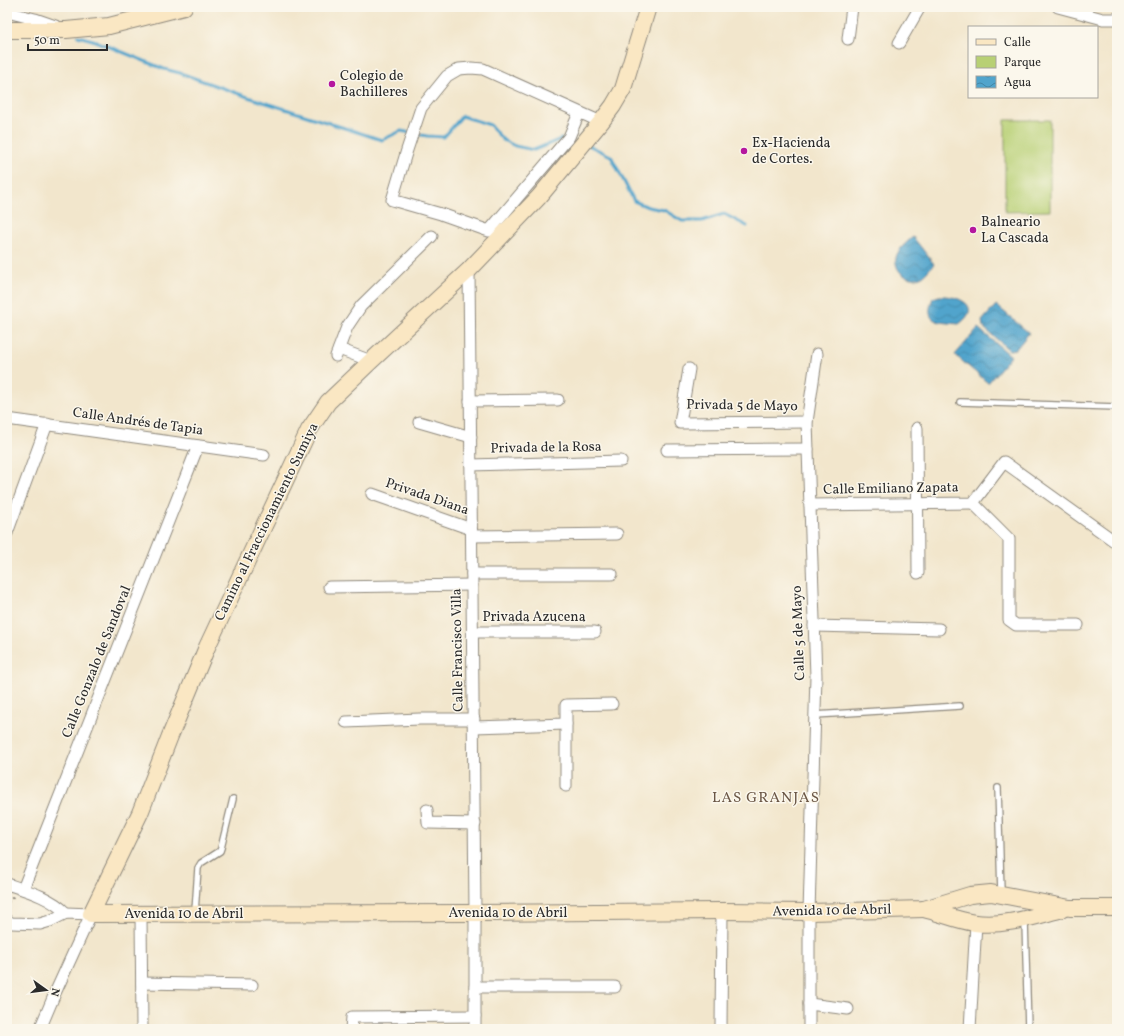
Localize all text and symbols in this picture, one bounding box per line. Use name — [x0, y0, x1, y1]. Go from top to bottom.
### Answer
scale bar — [28, 26, 107, 52]
legend — [968, 26, 1098, 98]
text: 50 m — [34, 33, 60, 49]
text: Calle — [1004, 35, 1031, 51]
text: Parque — [1004, 55, 1041, 71]
place label: Colegio de Bachilleres — [340, 67, 408, 102]
text: Agua — [1004, 75, 1031, 91]
marker: Colegio de Bachilleres — [327, 79, 337, 89]
place label: Ex-Hacienda de Cortes. — [752, 134, 831, 169]
marker: Ex-Hacienda de Cortes. — [739, 146, 749, 156]
place label: Balneario La Cascada — [981, 213, 1049, 248]
marker: Balneario La Cascada — [968, 225, 978, 235]
street label: Privada 5 de Mayo — [686, 396, 798, 416]
street label: Calle Andrés de Tapia — [71, 403, 205, 441]
street label: Camino al Fraccionamiento Sumiya — [211, 420, 323, 624]
street label: Privada de la Rosa — [490, 438, 602, 458]
street label: Privada Diana — [383, 474, 471, 520]
street label: Calle Emiliano Zapata — [823, 478, 959, 500]
street label: Calle Gonzalo de Sandoval — [58, 583, 136, 741]
street label: Calle 5 de Mayo — [788, 585, 810, 681]
street label: Calle Francisco Villa — [447, 588, 469, 712]
street label: Privada Azucena — [482, 608, 586, 627]
district label: LAS GRANJAS — [712, 788, 820, 809]
street label: Avenida 10 de Abril — [772, 900, 892, 922]
street label: Avenida 10 de Abril — [449, 904, 567, 923]
street label: Avenida 10 de Abril — [125, 905, 243, 924]
north arrow — [26, 970, 66, 1010]
text: N — [46, 986, 62, 998]

